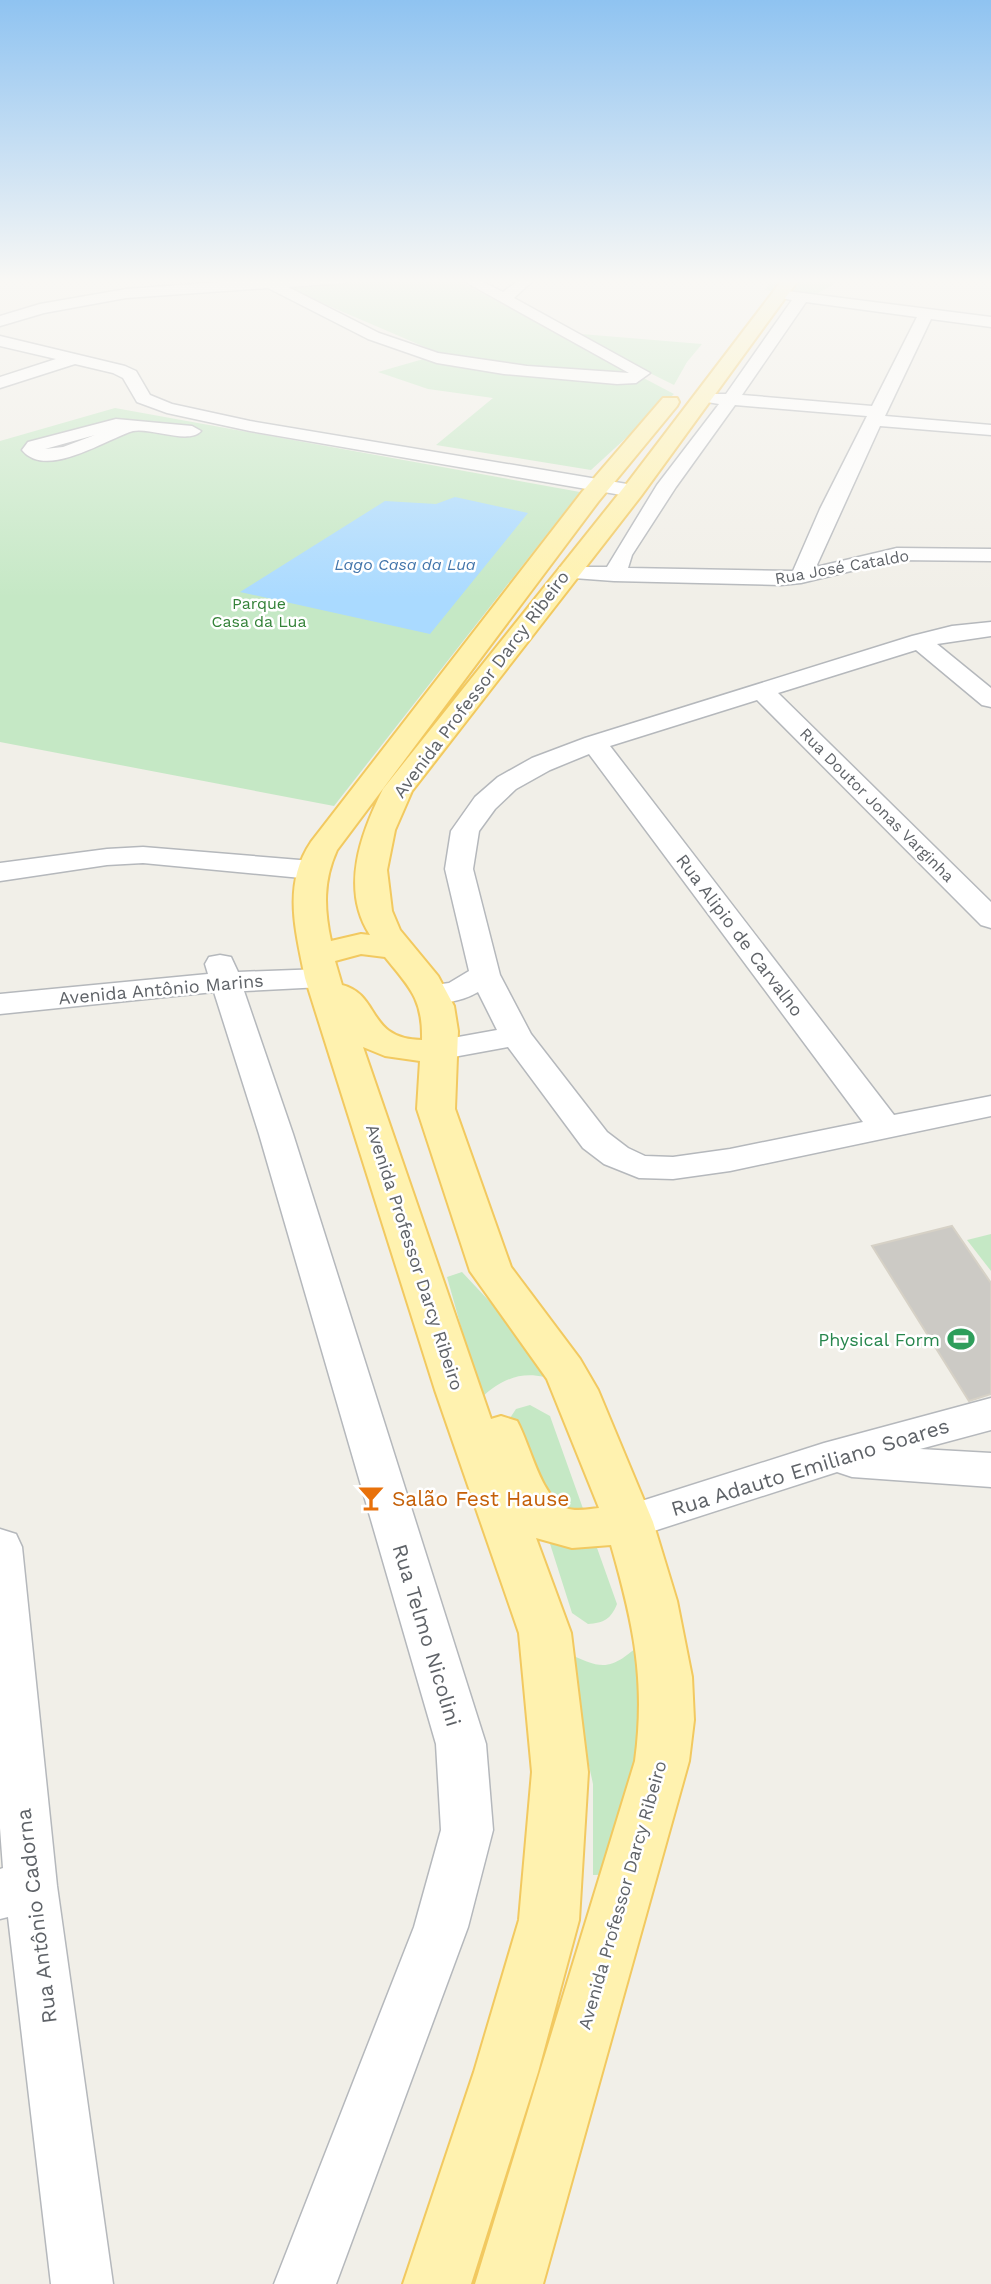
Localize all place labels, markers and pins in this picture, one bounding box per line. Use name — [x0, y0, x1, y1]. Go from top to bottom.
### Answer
sports icon: Physical Form — [946, 1324, 976, 1354]
place label: Physical Form — [818, 1329, 940, 1350]
bar icon: Salão Fest Hause — [356, 1483, 386, 1513]
place label: Salão Fest Hause — [392, 1486, 569, 1511]

